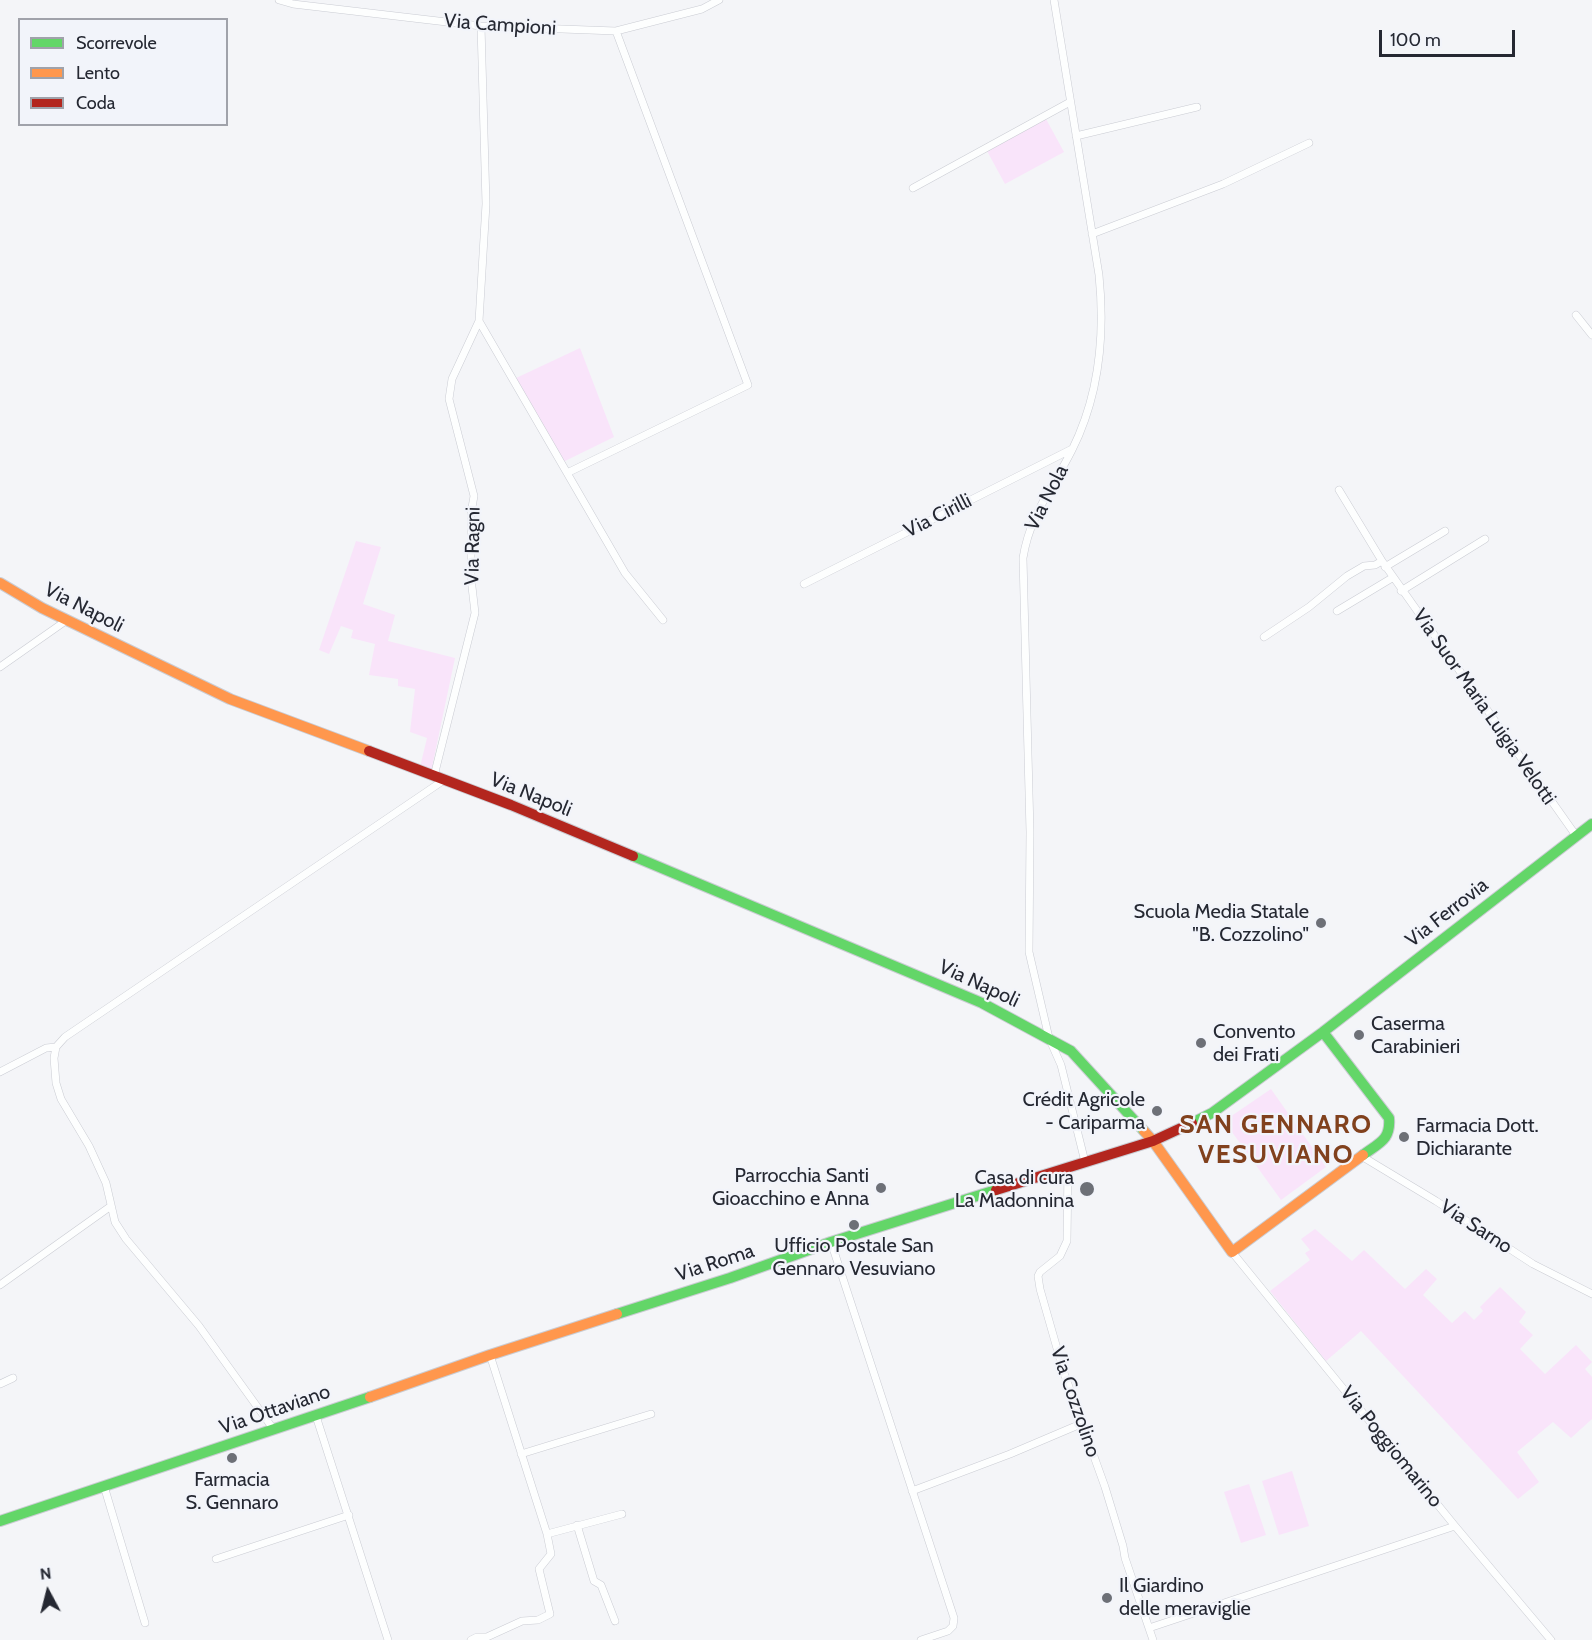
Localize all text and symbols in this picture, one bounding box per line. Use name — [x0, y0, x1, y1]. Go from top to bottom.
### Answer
street label: Via Campioni — [443, 9, 557, 41]
legend — [18, 18, 228, 126]
scale bar — [1382, 18, 1518, 56]
text: 100 m — [1390, 29, 1441, 51]
text: Scorrevole — [76, 32, 157, 54]
text: Lento — [76, 62, 120, 84]
text: Coda — [76, 92, 115, 114]
street label: Via Nola — [1020, 461, 1074, 535]
street label: Via Cirilli — [900, 489, 976, 543]
street label: Via Ragni — [460, 507, 486, 585]
street label: Via Napoli — [40, 578, 128, 638]
street label: Via Suor Maria Luigia Velotti — [1407, 605, 1561, 809]
street label: Via Napoli — [487, 768, 575, 822]
street label: Via Ferrovia — [1401, 873, 1493, 953]
place label: Scuola Media Statale "B. Cozzolino" — [1134, 900, 1309, 947]
marker: Scuola Media Statale "B. Cozzolino" — [1314, 916, 1328, 930]
street label: Via Napoli — [935, 955, 1023, 1013]
place label: Caserma Carabinieri — [1371, 1012, 1460, 1059]
place label: Convento dei Frati — [1213, 1020, 1296, 1067]
marker: Caserma Carabinieri — [1352, 1028, 1366, 1042]
marker: Convento dei Frati — [1194, 1036, 1208, 1050]
place label: Crédit Agricole - Cariparma — [1022, 1088, 1145, 1135]
marker: Crédit Agricole - Cariparma — [1150, 1104, 1164, 1118]
district label: SAN GENNARO VESUVIANO — [1179, 1109, 1373, 1170]
place label: Farmacia Dott. Dichiarante — [1416, 1114, 1539, 1161]
marker: Farmacia Dott. Dichiarante — [1397, 1130, 1411, 1144]
place label: Parrocchia Santi Gioacchino e Anna — [712, 1164, 869, 1211]
place label: Casa di cura La Madonnina — [955, 1166, 1074, 1213]
marker: Casa di cura La Madonnina — [1078, 1180, 1096, 1198]
marker: Parrocchia Santi Gioacchino e Anna — [874, 1181, 888, 1195]
street label: Via Sarno — [1435, 1195, 1517, 1259]
marker: Ufficio Postale San Gennaro Vesuviano — [847, 1218, 861, 1232]
place label: Ufficio Postale San Gennaro Vesuviano — [773, 1234, 935, 1281]
street label: Via Roma — [673, 1239, 757, 1287]
street label: Via Cozzolino — [1045, 1344, 1105, 1460]
street label: Via Ottaviano — [217, 1380, 333, 1440]
street label: Via Poggiomarino — [1335, 1382, 1447, 1512]
marker: Farmacia S. Gennaro — [225, 1451, 239, 1465]
place label: Farmacia S. Gennaro — [186, 1468, 278, 1515]
north arrow — [18, 1562, 78, 1622]
text: N — [39, 1564, 53, 1584]
place label: Il Giardino delle meraviglie — [1119, 1574, 1251, 1621]
marker: Il Giardino delle meraviglie — [1100, 1591, 1114, 1605]

